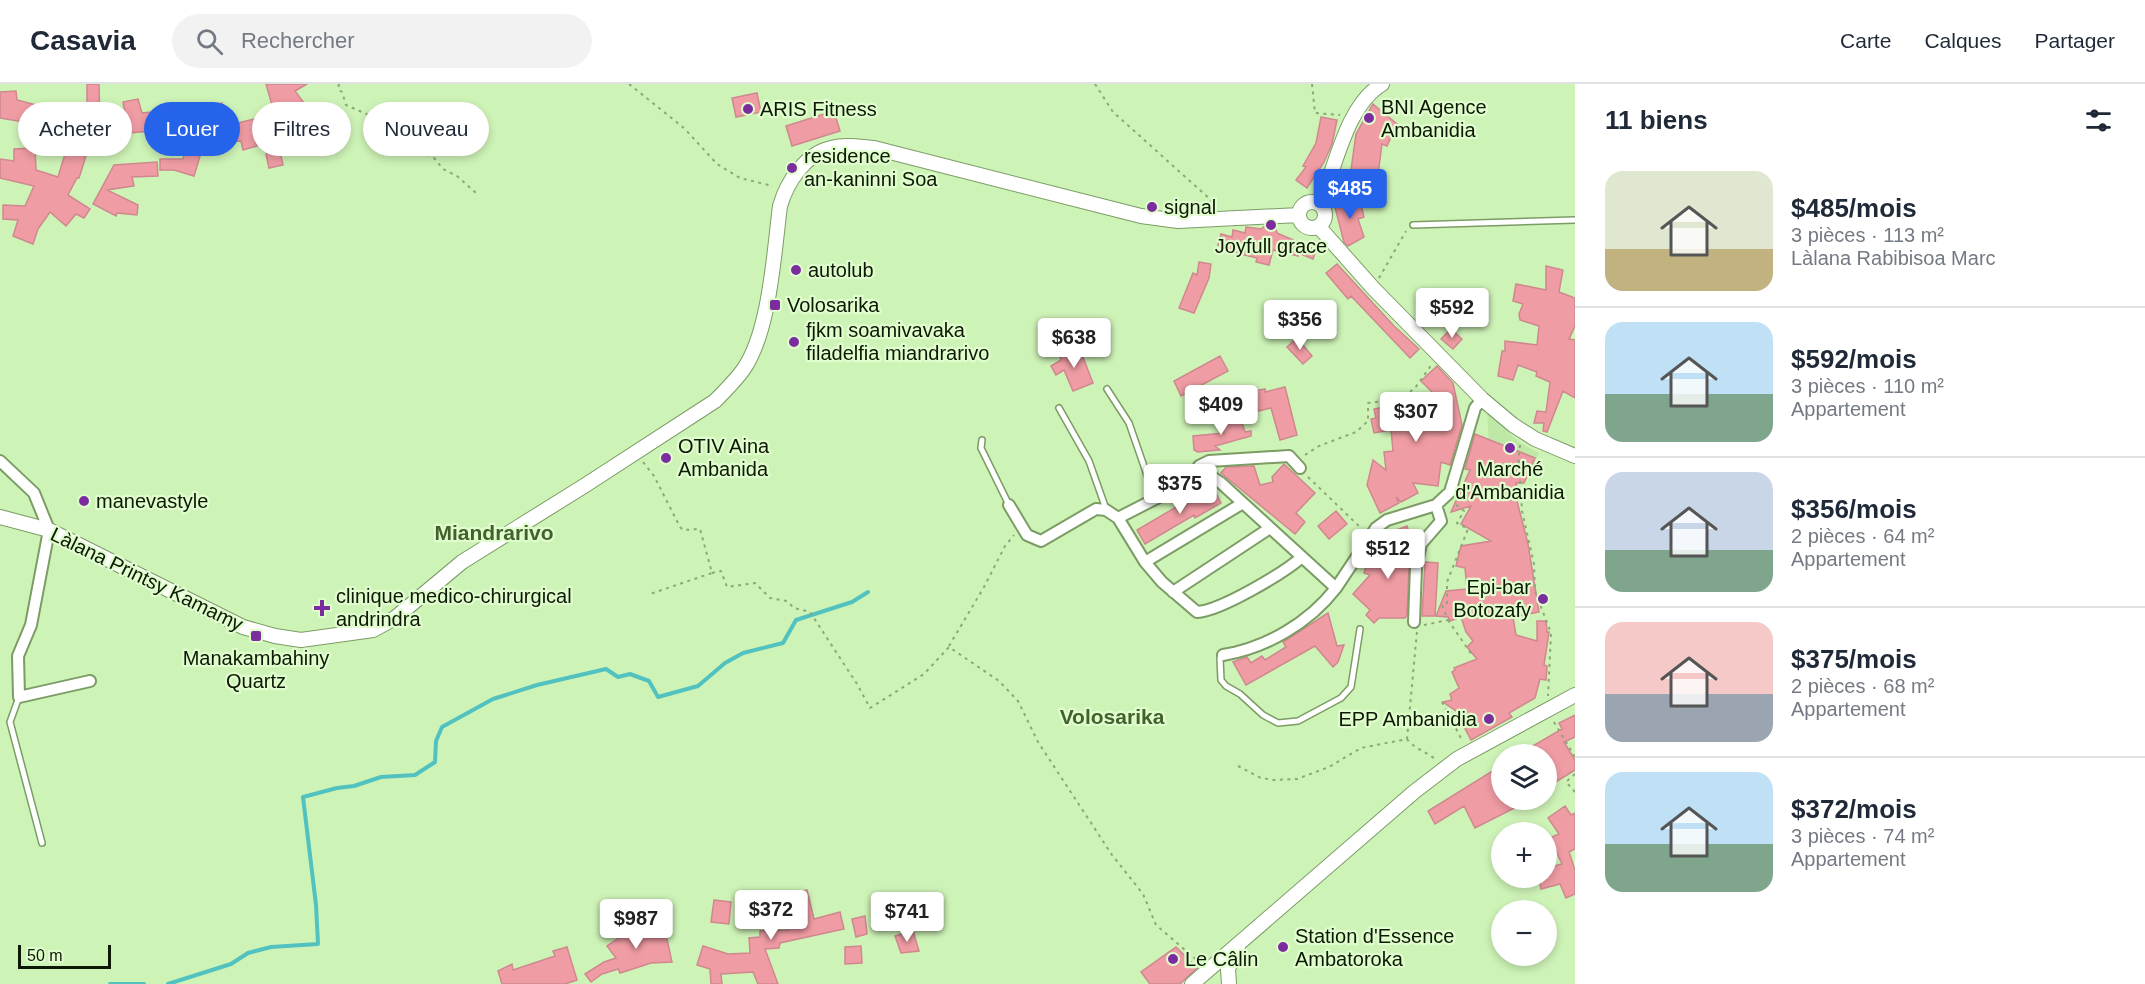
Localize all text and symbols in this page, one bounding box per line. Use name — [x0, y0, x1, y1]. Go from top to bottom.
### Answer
search box — [172, 14, 592, 68]
text: Casavia — [30, 25, 136, 56]
icon: search — [193, 25, 226, 58]
text: Rechercher — [241, 28, 355, 53]
text: Carte — [1840, 29, 1891, 52]
text: Calques — [1924, 29, 2001, 52]
text: Partager — [2034, 29, 2115, 52]
place label: BNI Agence Ambanidia — [1381, 96, 1487, 141]
place label: ARIS Fitness — [760, 98, 877, 120]
chip: Acheter — [18, 102, 132, 156]
chip: Louer — [144, 102, 240, 156]
chip: Filtres — [252, 102, 351, 156]
chip: Nouveau — [363, 102, 489, 156]
marker: ARIS Fitness — [741, 102, 755, 116]
icon: filters — [2082, 104, 2115, 137]
text: 11 biens — [1605, 105, 1708, 135]
marker: BNI Agence Ambanidia — [1362, 111, 1376, 125]
place label: residence an-kaninni Soa — [804, 145, 938, 190]
marker: residence an-kaninni Soa — [785, 161, 799, 175]
pin: $485 — [1314, 169, 1386, 220]
text: $485 — [1328, 177, 1372, 199]
text: $485/mois — [1791, 193, 1917, 223]
icon: home — [1653, 195, 1725, 267]
place label: signal — [1164, 196, 1216, 218]
marker: signal — [1145, 200, 1159, 214]
marker: Joyfull grace — [1264, 218, 1278, 232]
text: 3 pièces · 113 m² — [1791, 224, 1944, 246]
place label: Joyfull grace — [1215, 235, 1327, 257]
text: Làlana Rabibisoa Marc — [1791, 247, 1996, 269]
place label: autolub — [808, 259, 874, 281]
marker: autolub — [789, 263, 803, 277]
pin: $592 — [1416, 288, 1488, 339]
place label: Volosarika — [787, 294, 880, 316]
text: $592 — [1430, 296, 1474, 318]
marker: Volosarika — [768, 298, 782, 312]
pin: $356 — [1264, 300, 1336, 351]
text: $356 — [1278, 308, 1322, 330]
pin: $638 — [1038, 318, 1110, 369]
place label: fjkm soamivavaka filadelfia miandrarivo — [806, 319, 989, 364]
text: $638 — [1052, 326, 1096, 348]
marker: fjkm soamivavaka filadelfia miandrarivo — [787, 335, 801, 349]
text: $592/mois — [1791, 344, 1917, 374]
icon: home — [1653, 346, 1725, 418]
text: 3 pièces · 110 m² — [1791, 375, 1944, 397]
pin: $409 — [1185, 385, 1257, 436]
pin: $307 — [1380, 392, 1452, 443]
text: $409 — [1199, 393, 1243, 415]
text: Appartement — [1791, 398, 1906, 420]
text: $307 — [1394, 400, 1438, 422]
place label: OTIV Aina Ambanida — [678, 435, 770, 480]
marker: Marché d'Ambanidia — [1503, 441, 1517, 455]
marker: OTIV Aina Ambanida — [659, 451, 673, 465]
place label: Marché d'Ambanidia — [1455, 458, 1566, 503]
pin: $375 — [1144, 464, 1216, 515]
text: $375 — [1158, 472, 1202, 494]
place label: manevastyle — [96, 490, 208, 512]
marker: manevastyle — [77, 494, 91, 508]
text: $356/mois — [1791, 494, 1917, 524]
icon: home — [1653, 496, 1725, 568]
district label: Miandrarivo — [434, 521, 554, 544]
street label: Làlana Printsy Kamamy — [47, 523, 247, 635]
text: 2 pièces · 64 m² — [1791, 525, 1934, 547]
pin: $512 — [1352, 529, 1424, 580]
text: $512 — [1366, 537, 1410, 559]
text: Appartement — [1791, 548, 1906, 570]
place label: Epi-bar Botozafy — [1453, 576, 1531, 621]
place label: clinique medico-chirurgical andrindra — [336, 585, 572, 630]
marker: Epi-bar Botozafy — [1536, 592, 1550, 606]
marker: clinique medico-chirurgical andrindra — [313, 599, 331, 617]
marker: Manakambahiny Quartz — [249, 629, 263, 643]
text: $375/mois — [1791, 644, 1917, 674]
icon: home — [1653, 646, 1725, 718]
place label: Manakambahiny Quartz — [183, 647, 329, 692]
text: 2 pièces · 68 m² — [1791, 675, 1934, 697]
text: Appartement — [1791, 698, 1906, 720]
district label: Volosarika — [1060, 705, 1165, 728]
place label: EPP Ambanidia — [1338, 708, 1478, 730]
marker: EPP Ambanidia — [1482, 712, 1496, 726]
map controls — [1491, 744, 1557, 966]
button: layers — [1491, 744, 1557, 810]
text: $372/mois — [1791, 794, 1917, 824]
icon: home — [1653, 796, 1725, 868]
button: + — [1491, 822, 1557, 888]
text: 3 pièces · 74 m² — [1791, 825, 1934, 847]
text: Appartement — [1791, 848, 1906, 870]
pin: $372 — [735, 890, 807, 941]
pin: $741 — [871, 892, 943, 943]
text: $372 — [749, 898, 793, 920]
pin: $987 — [600, 899, 672, 950]
text: $741 — [885, 900, 929, 922]
button: − — [1491, 900, 1557, 966]
text: $987 — [614, 907, 658, 929]
place label: Station d'Essence Ambatoroka — [1295, 925, 1454, 970]
marker: Station d'Essence Ambatoroka — [1276, 940, 1290, 954]
scale bar — [18, 942, 111, 970]
text: 50 m — [27, 947, 63, 964]
place label: Le Câlin — [1185, 948, 1258, 970]
marker: Le Câlin — [1166, 952, 1180, 966]

